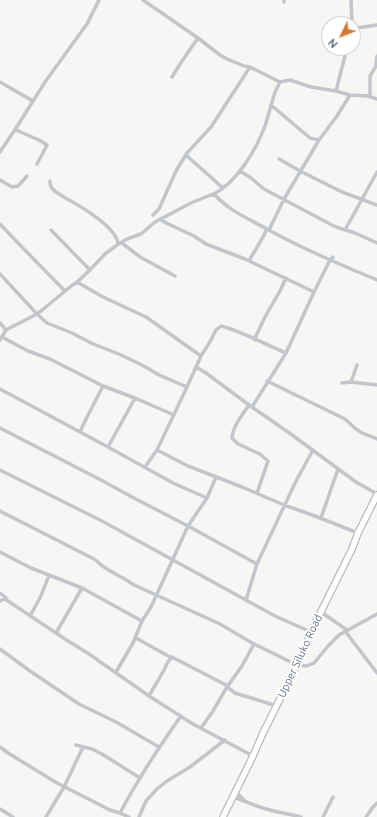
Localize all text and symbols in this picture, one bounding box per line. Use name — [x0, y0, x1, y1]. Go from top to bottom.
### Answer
north arrow — [321, 16, 361, 56]
text: N — [326, 36, 340, 51]
street label: Upper Siluko Road — [275, 612, 325, 700]

